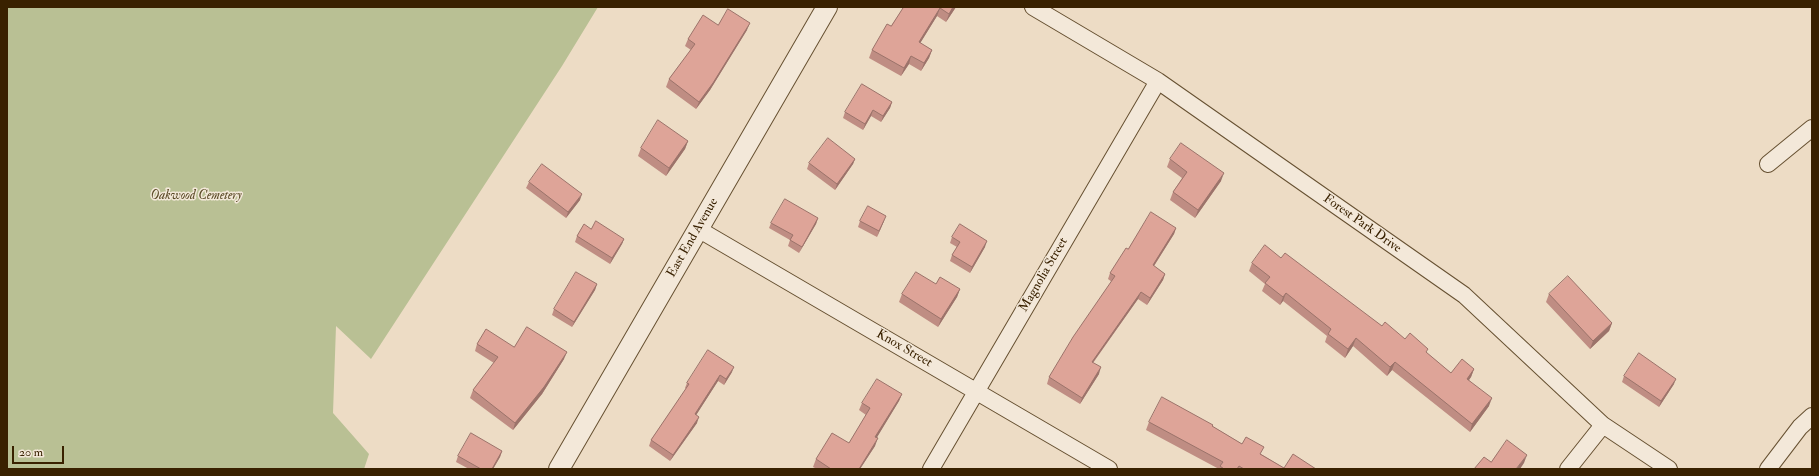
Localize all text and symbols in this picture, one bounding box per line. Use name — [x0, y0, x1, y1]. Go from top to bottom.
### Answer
park label: Oakwood Cemetery — [150, 188, 242, 204]
street label: Forest Park Drive — [1320, 191, 1404, 257]
street label: East End Avenue — [664, 196, 722, 280]
street label: Magnolia Street — [1016, 235, 1072, 315]
street label: Knox Street — [873, 327, 935, 371]
scale bar — [14, 438, 66, 464]
text: 20 m — [19, 445, 43, 460]

